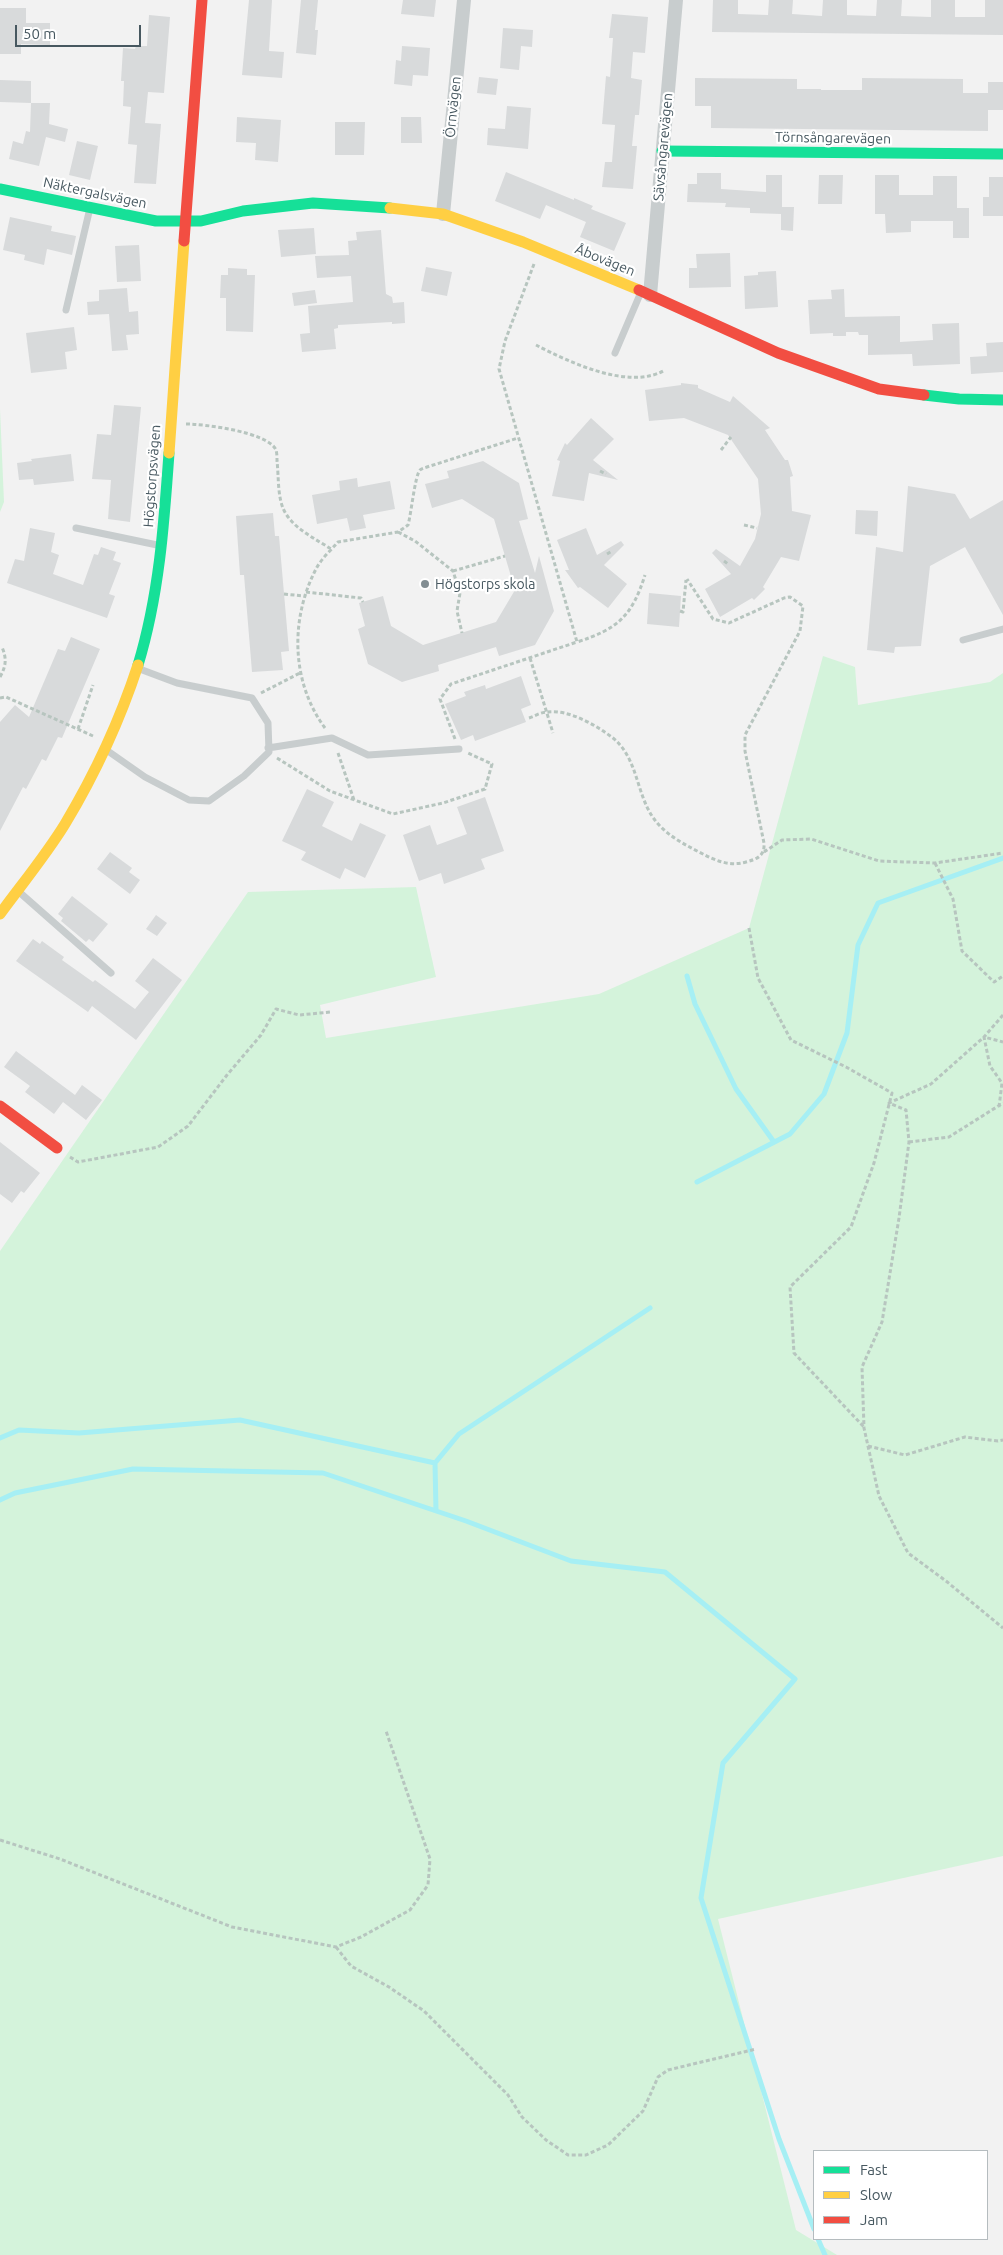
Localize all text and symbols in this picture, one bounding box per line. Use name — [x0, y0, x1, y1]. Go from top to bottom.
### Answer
scale bar — [18, 15, 144, 47]
text: 50 m — [23, 25, 56, 42]
street label: Örnvägen — [441, 75, 465, 139]
street label: Sävsångarevägen — [650, 92, 676, 202]
street label: Törnsångarevägen — [775, 129, 891, 147]
street label: Näktergalsvägen — [42, 174, 148, 212]
street label: Åbovägen — [573, 240, 637, 280]
street label: Högstorpsvägen — [140, 424, 164, 528]
place label: Högstorps skola — [435, 576, 535, 592]
marker: Högstorps skola — [419, 578, 431, 590]
legend — [813, 2150, 988, 2240]
text: Fast — [860, 2161, 887, 2178]
text: Slow — [860, 2186, 892, 2203]
text: Jam — [860, 2211, 888, 2228]

